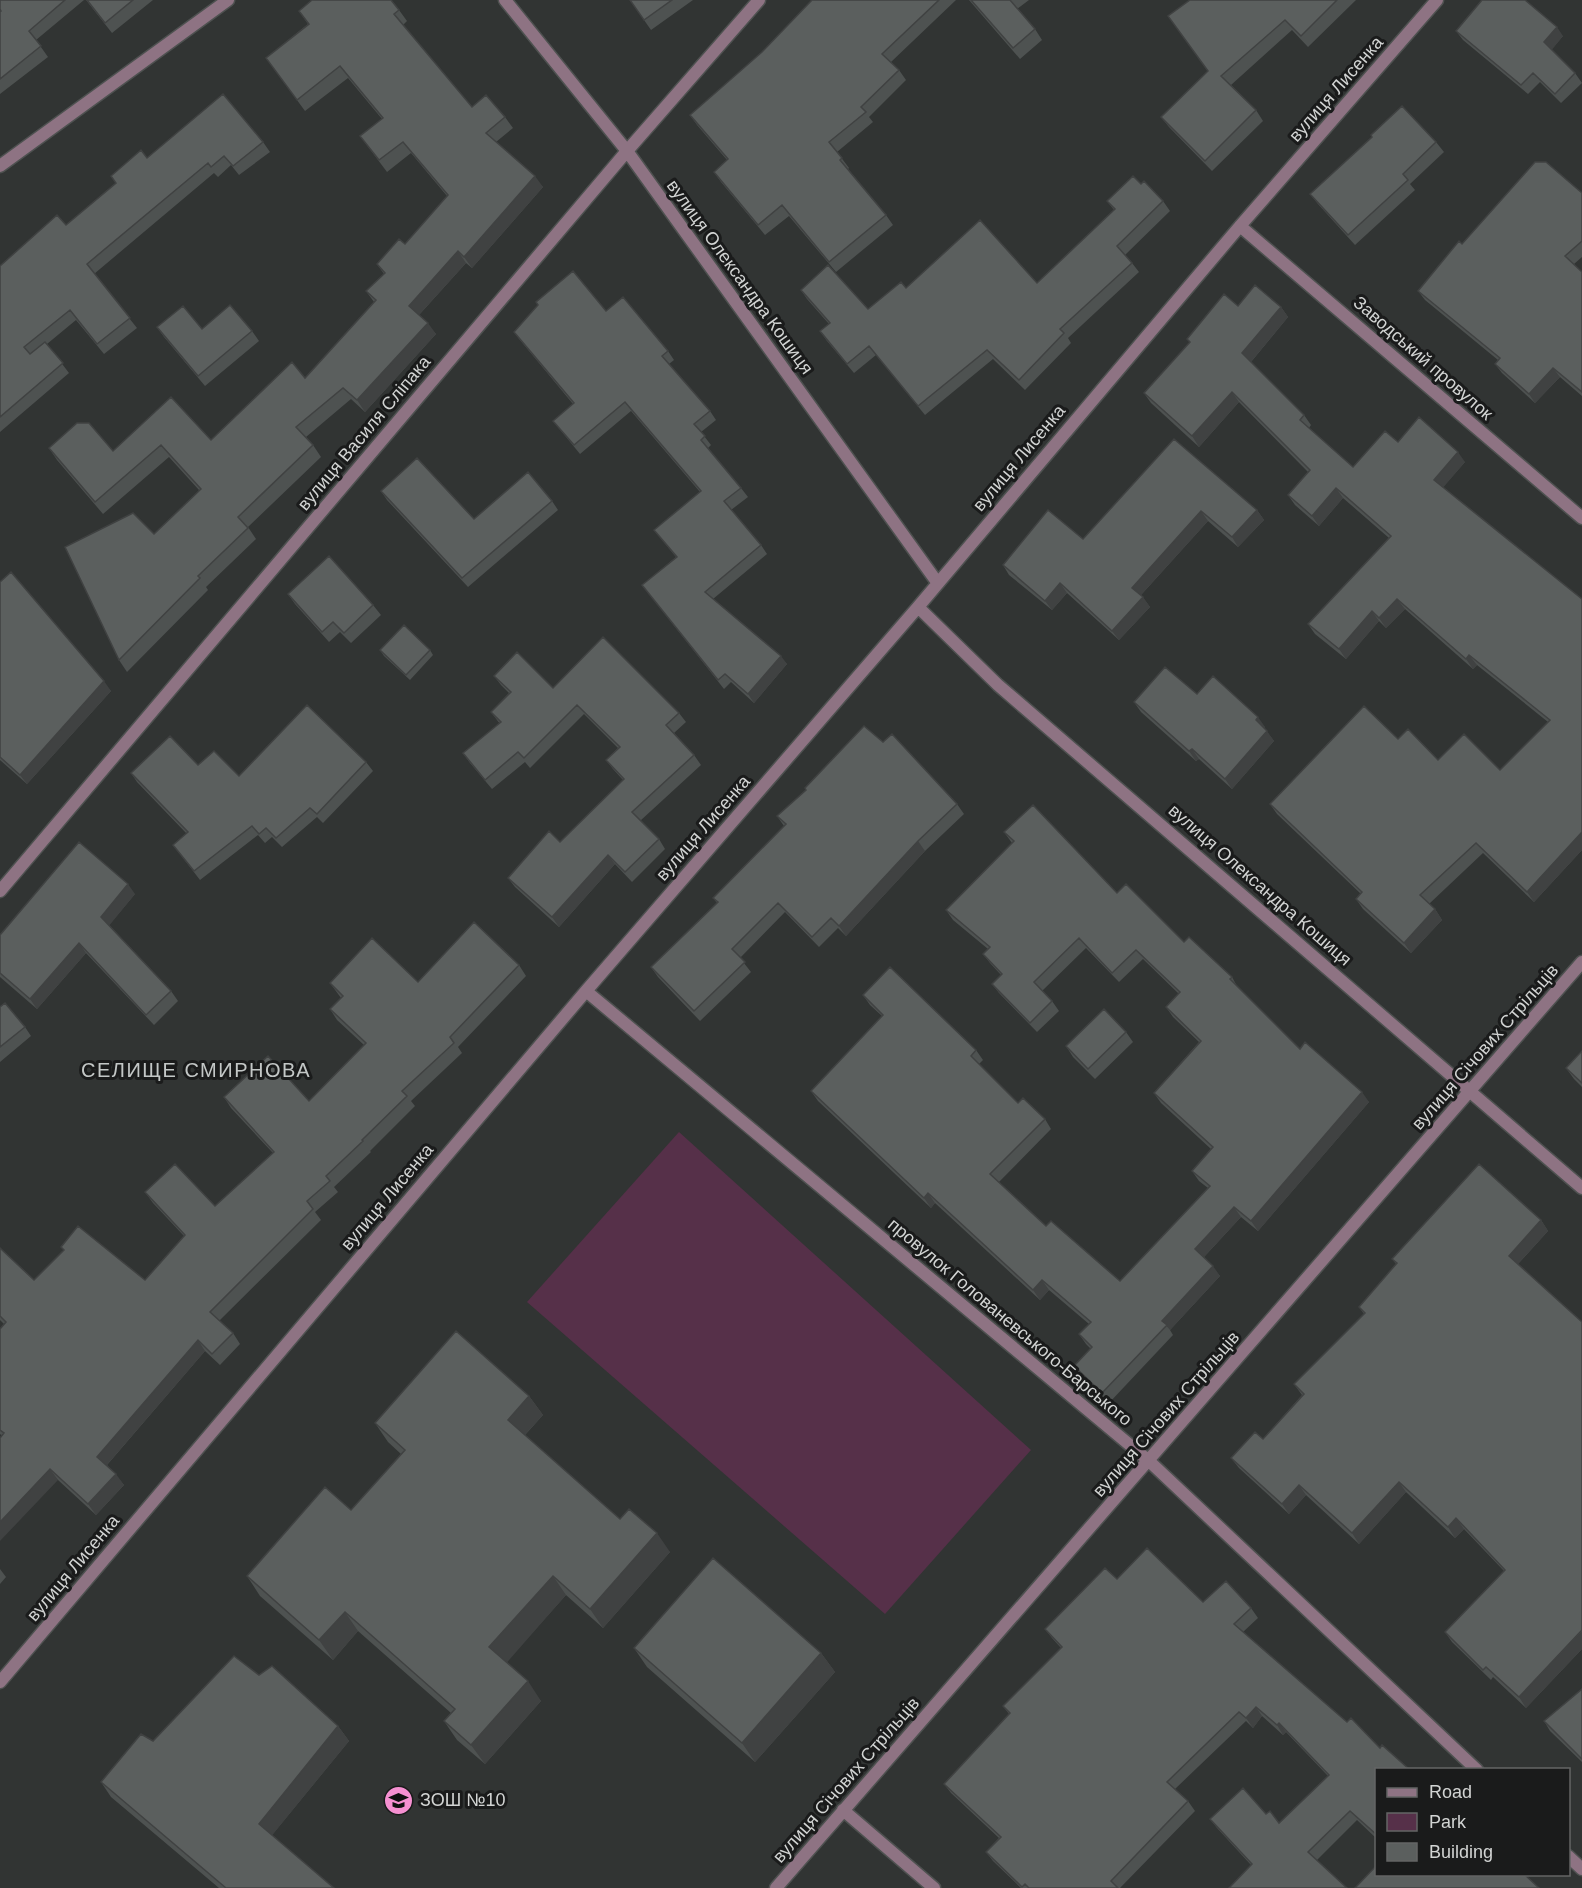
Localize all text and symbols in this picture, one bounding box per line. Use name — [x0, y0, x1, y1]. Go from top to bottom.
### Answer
street label: вулиця Лисенка — [1285, 32, 1388, 146]
street label: вулиця Олександра Кошиця — [663, 176, 817, 378]
street label: Заводський провулок — [1349, 292, 1497, 424]
street label: вулиця Василя Сліпака — [294, 351, 435, 514]
street label: вулиця Лисенка — [969, 400, 1070, 515]
street label: вулиця Лисенка — [652, 771, 755, 885]
street label: вулиця Олександра Кошиця — [1165, 800, 1355, 970]
street label: вулиця Січових Стрільців — [1408, 960, 1562, 1134]
district label: СЕЛИЩЕ СМИРНОВА — [81, 1059, 311, 1081]
street label: вулиця Лисенка — [337, 1139, 438, 1254]
street label: провулок Голованевського-Барського — [884, 1214, 1136, 1430]
street label: вулиця Січових Стрільців — [1089, 1327, 1243, 1501]
street label: вулиця Лисенка — [23, 1510, 124, 1625]
street label: вулиця Січових Стрільців — [769, 1693, 923, 1867]
legend — [1375, 1768, 1570, 1876]
text: Road — [1429, 1782, 1472, 1802]
school or university icon: ЗОШ №10 — [383, 1784, 415, 1816]
place label: ЗОШ №10 — [420, 1790, 506, 1810]
text: Park — [1429, 1812, 1467, 1832]
text: Building — [1429, 1842, 1493, 1862]

